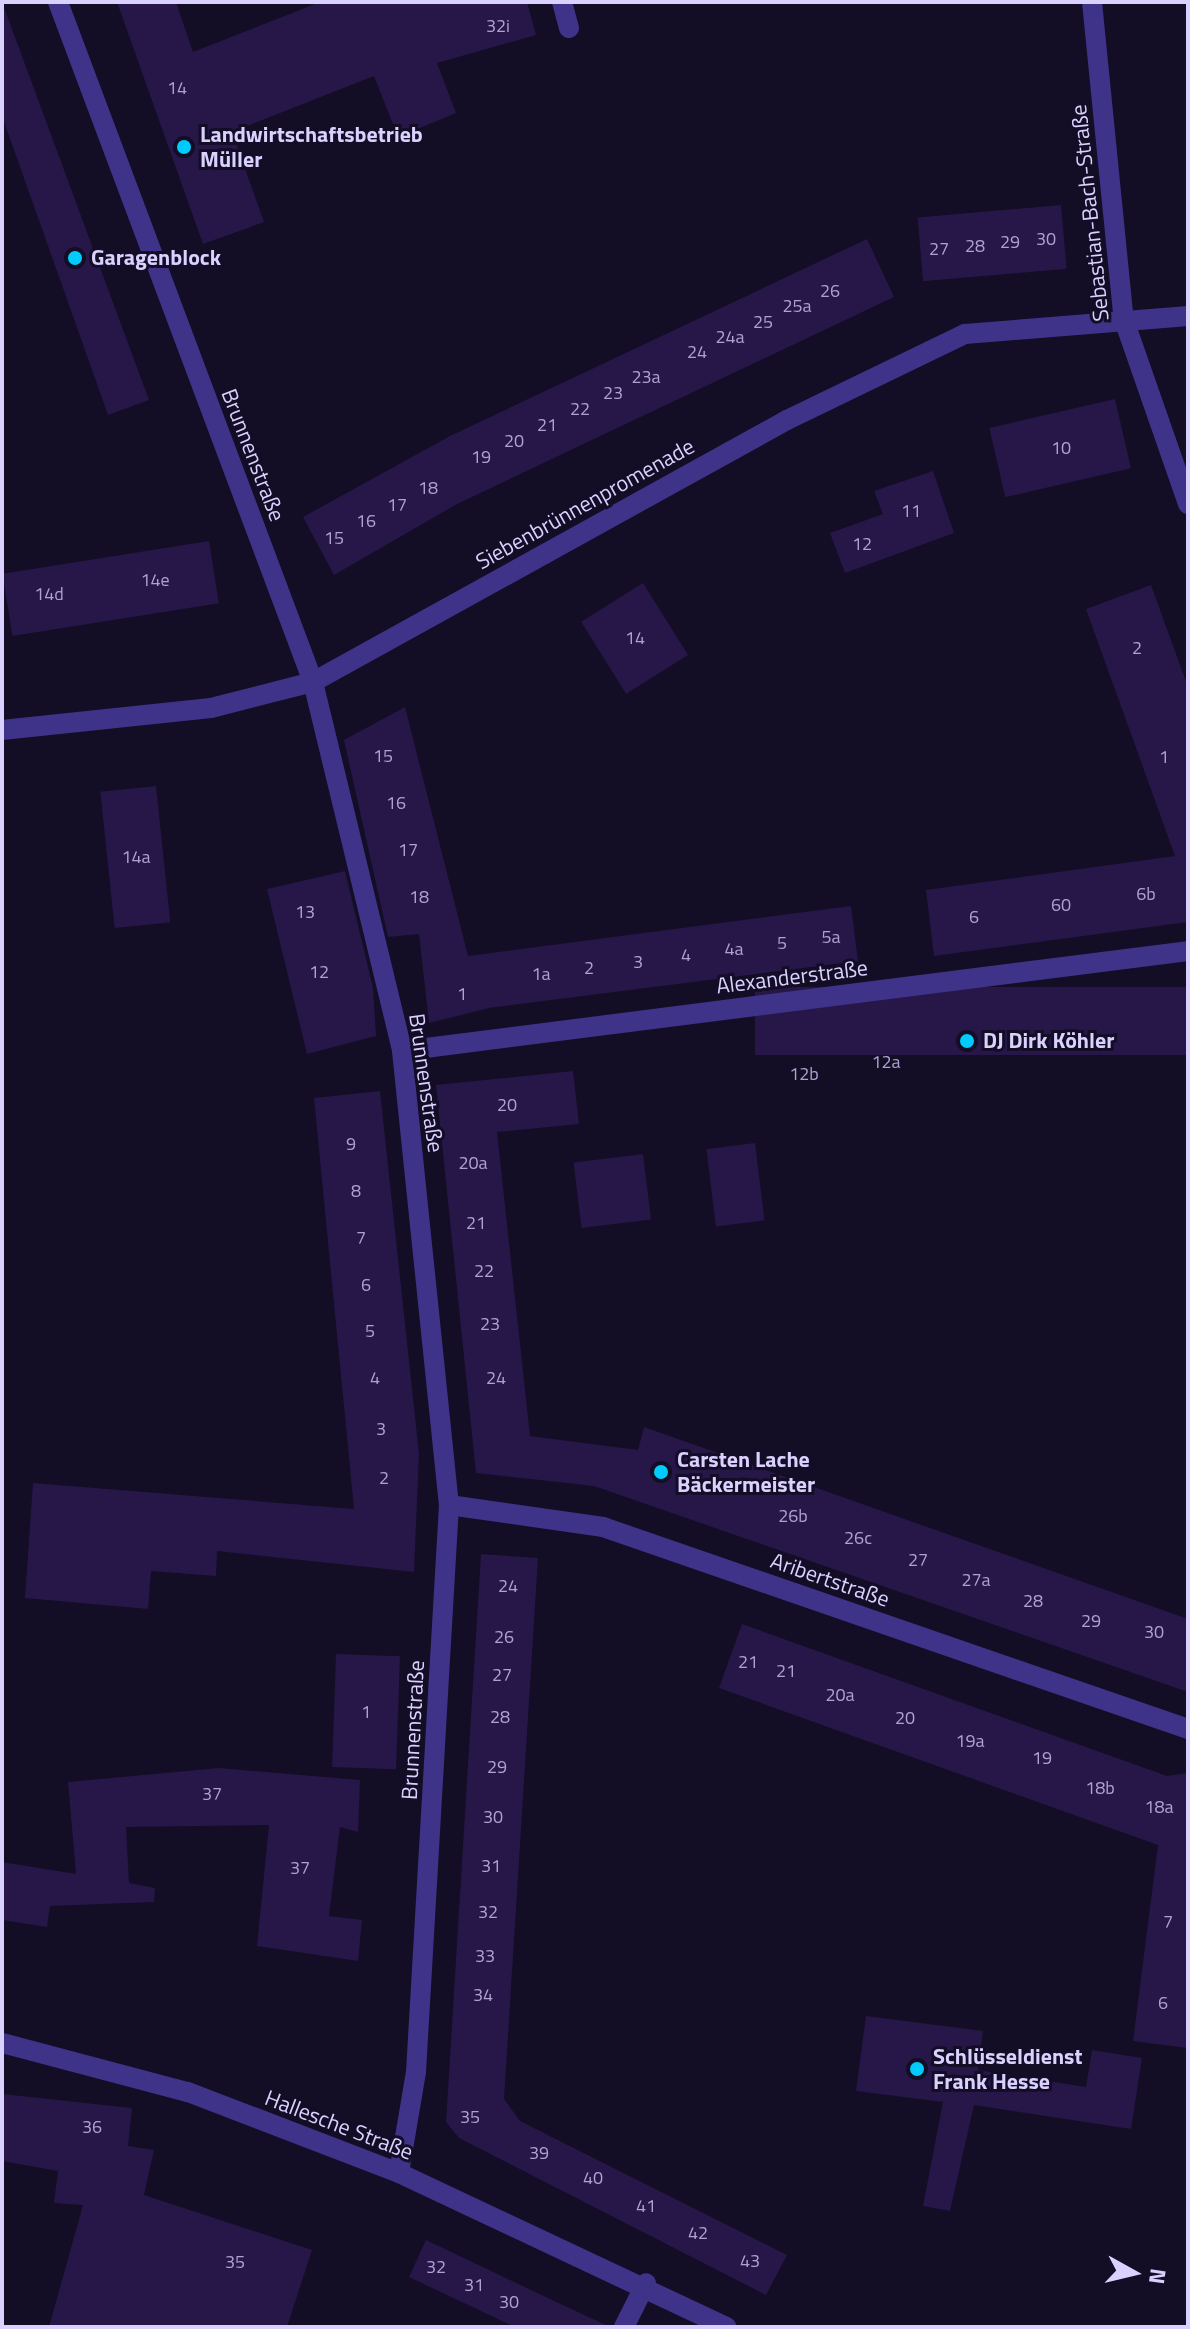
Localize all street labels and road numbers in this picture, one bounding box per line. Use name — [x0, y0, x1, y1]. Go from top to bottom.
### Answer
street label: Sebastian-Bach-Straße — [1065, 103, 1115, 323]
street label: Brunnenstraße — [216, 385, 290, 525]
street label: Siebenbrünnenpromenade — [471, 433, 699, 575]
street label: Alexanderstraße — [715, 955, 869, 999]
street label: Brunnenstraße — [403, 1012, 449, 1154]
street label: Aribertstraße — [767, 1547, 893, 1613]
street label: Brunnenstraße — [396, 1660, 430, 1800]
street label: Hallesche Straße — [261, 2085, 417, 2165]

